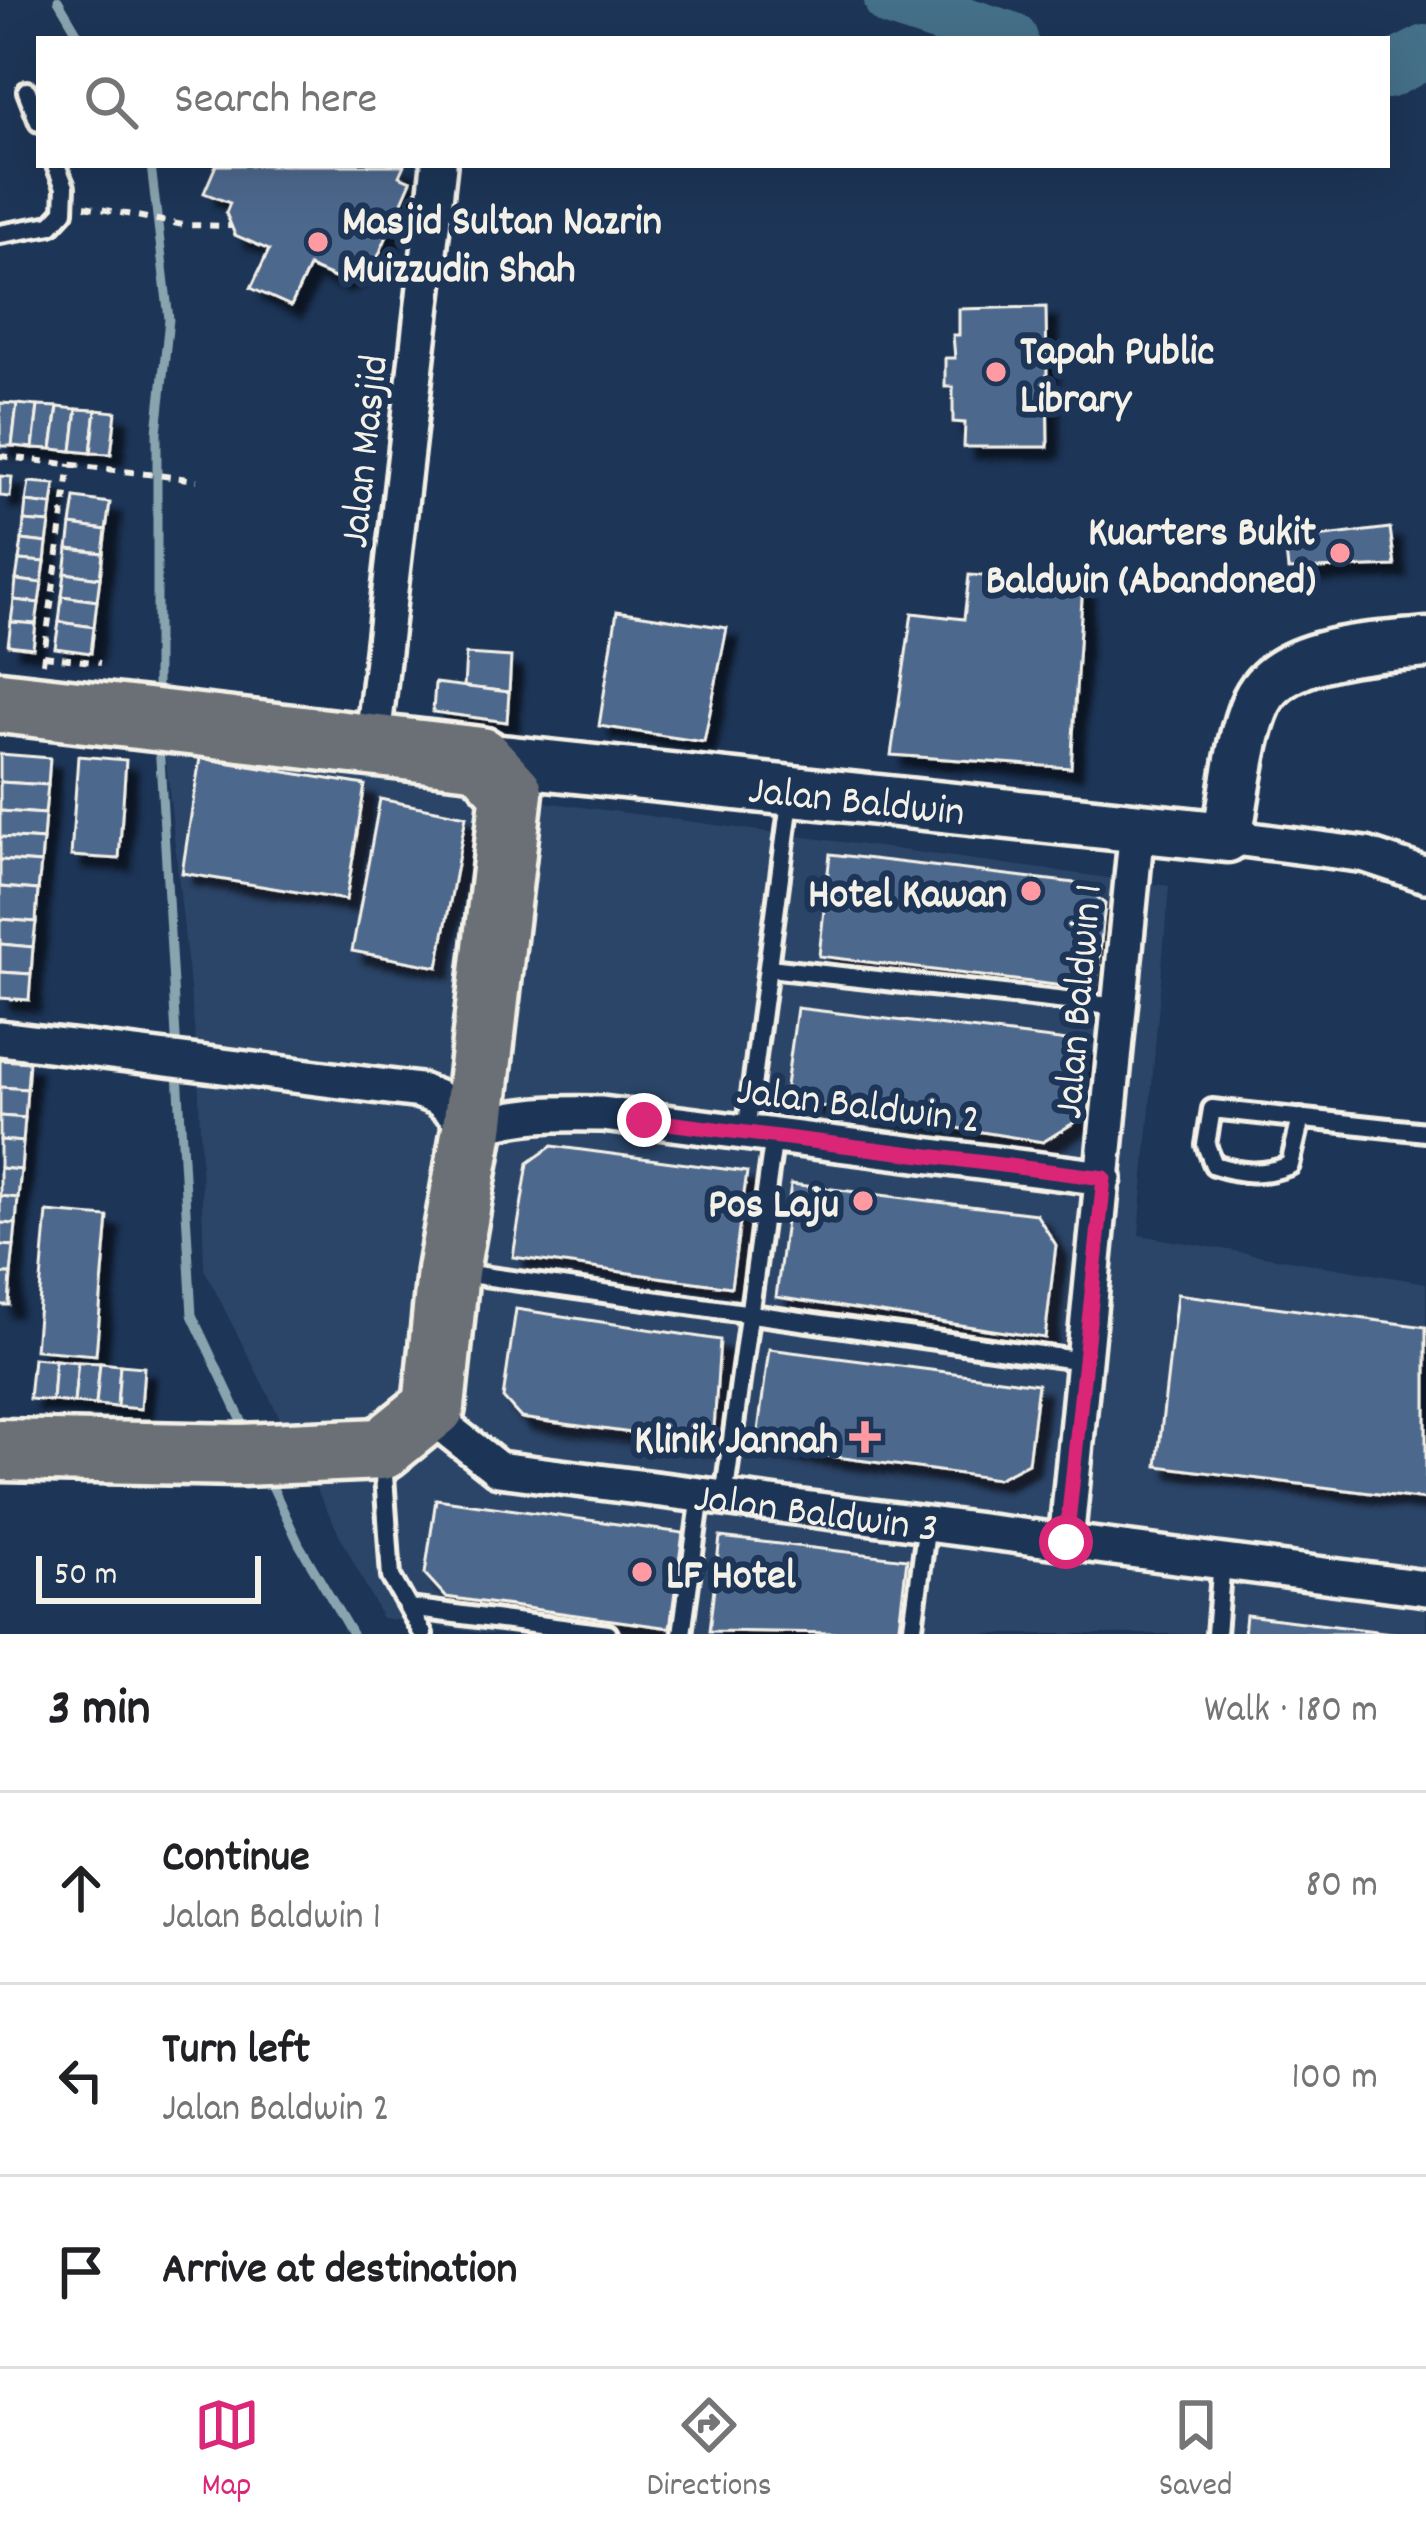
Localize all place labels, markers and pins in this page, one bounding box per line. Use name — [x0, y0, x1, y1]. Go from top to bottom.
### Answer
place label: Masjid Sultan Nazrin Muizzudin Shah — [342, 195, 662, 303]
marker: Masjid Sultan Nazrin Muizzudin Shah — [305, 229, 331, 255]
place label: Tapah Public Library — [1020, 325, 1214, 433]
marker: Tapah Public Library — [983, 359, 1009, 385]
place label: Kuarters Bukit Baldwin (Abandoned) — [986, 506, 1316, 614]
marker: Kuarters Bukit Baldwin (Abandoned) — [1327, 540, 1353, 566]
place label: Hotel Kawan — [808, 868, 1007, 928]
marker: Hotel Kawan — [1018, 878, 1044, 904]
place label: Pos Laju — [708, 1178, 839, 1238]
marker: Pos Laju — [850, 1188, 876, 1214]
place label: Klinik Jannah — [634, 1414, 838, 1474]
marker: Klinik Jannah — [849, 1421, 881, 1453]
place label: LF Hotel — [666, 1549, 797, 1609]
marker: LF Hotel — [629, 1559, 655, 1585]

